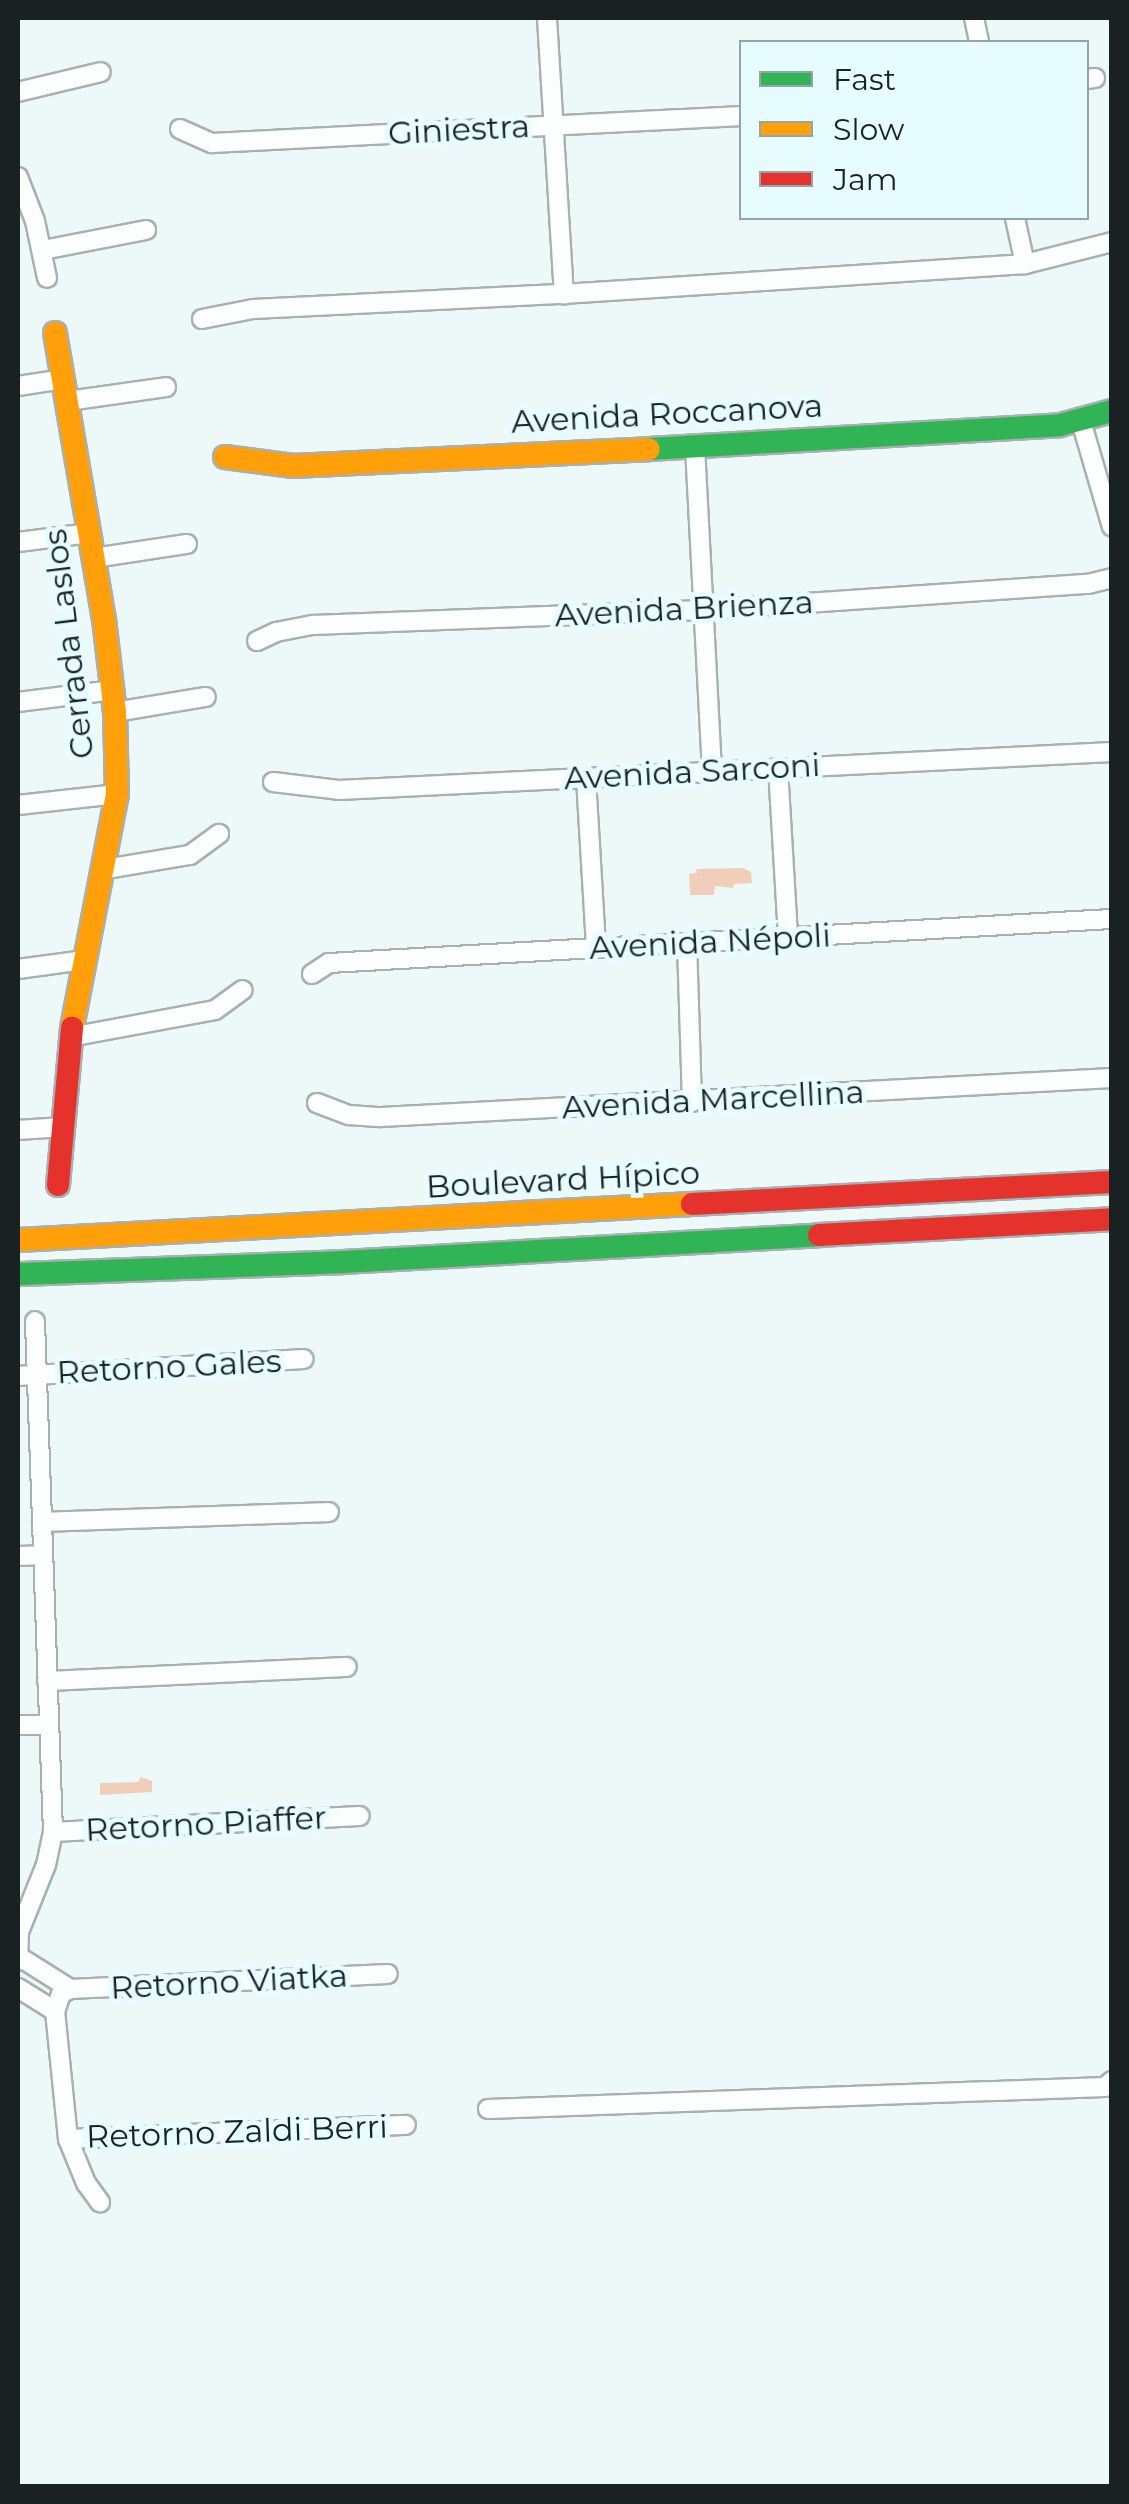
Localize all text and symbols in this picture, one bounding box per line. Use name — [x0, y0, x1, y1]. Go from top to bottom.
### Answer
legend — [739, 40, 1089, 220]
text: Fast — [833, 61, 896, 98]
street label: Giniestra — [387, 107, 531, 153]
text: Slow — [833, 111, 904, 148]
text: Jam — [833, 161, 898, 198]
street label: Avenida Roccanova — [510, 387, 824, 441]
street label: Cerrada Laslos — [36, 527, 102, 761]
street label: Avenida Brienza — [554, 583, 814, 635]
street label: Avenida Sarconi — [563, 746, 821, 798]
street label: Avenida Népoli — [588, 916, 832, 968]
street label: Avenida Marcellina — [561, 1073, 865, 1127]
street label: Boulevard Hípico — [425, 1154, 701, 1206]
street label: Retorno Gales — [56, 1342, 282, 1392]
street label: Retorno Piaffer — [84, 1799, 328, 1849]
street label: Retorno Viatka — [109, 1957, 349, 2007]
street label: Retorno Zaldi Berri — [86, 2108, 388, 2156]

